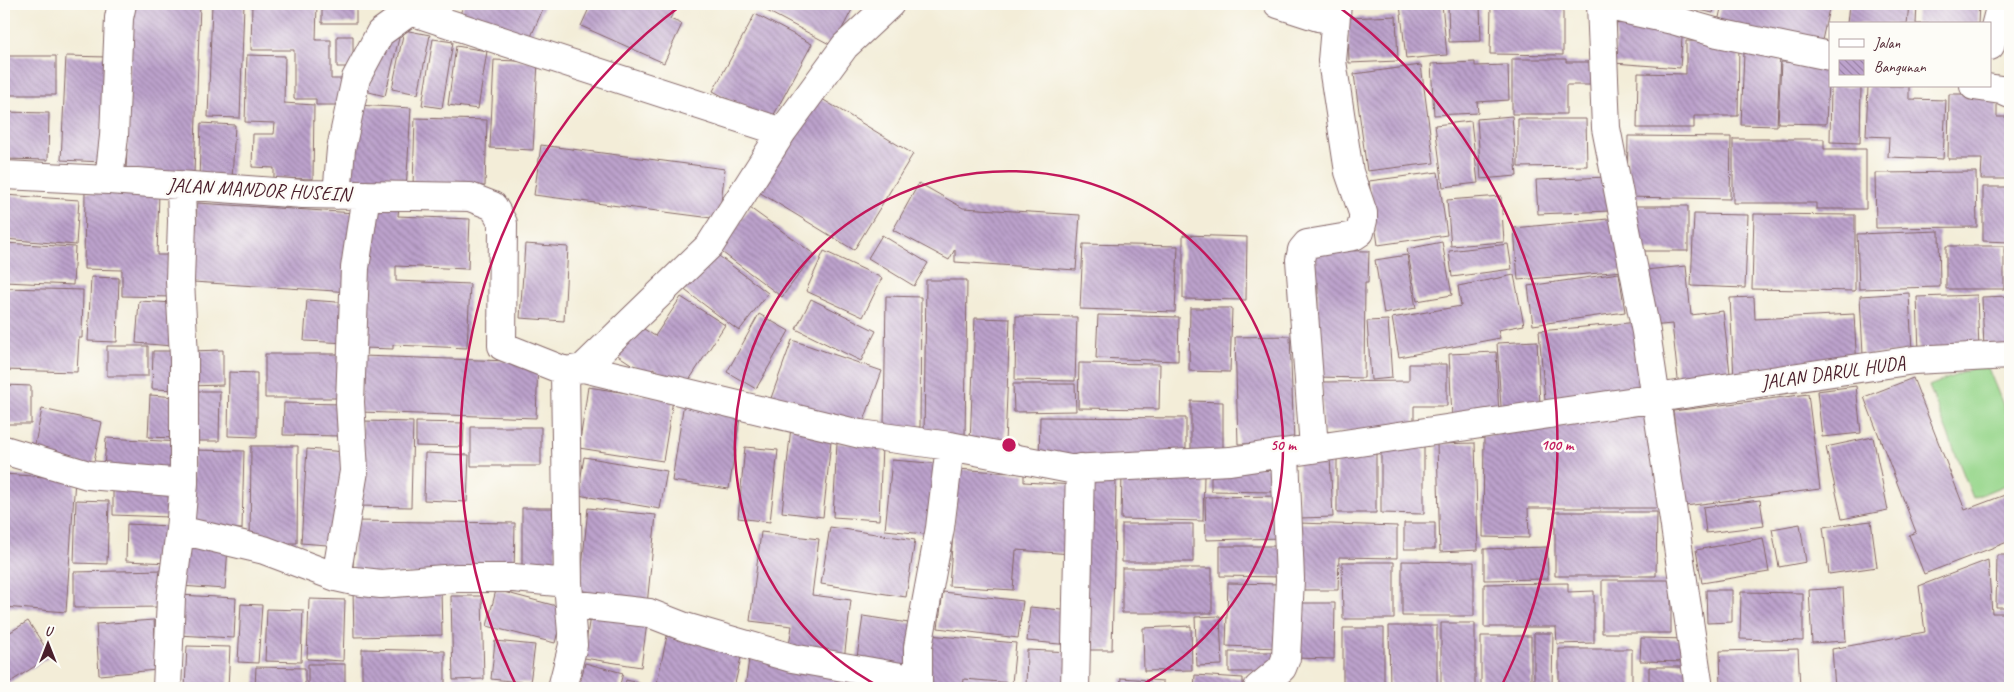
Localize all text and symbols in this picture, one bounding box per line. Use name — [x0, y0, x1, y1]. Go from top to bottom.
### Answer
legend — [1829, 22, 1992, 88]
text: Jalan — [1873, 34, 1901, 53]
text: Bangunan — [1874, 58, 1927, 77]
street label: JALAN MANDOR HUSEIN — [166, 172, 354, 207]
street label: JALAN DARUL HUDA — [1758, 350, 1908, 395]
centre of rings — [1000, 436, 1018, 454]
text: 50 m — [1270, 436, 1297, 455]
text: 100 m — [1541, 436, 1575, 455]
north arrow — [22, 620, 72, 670]
text: U — [45, 623, 55, 640]

